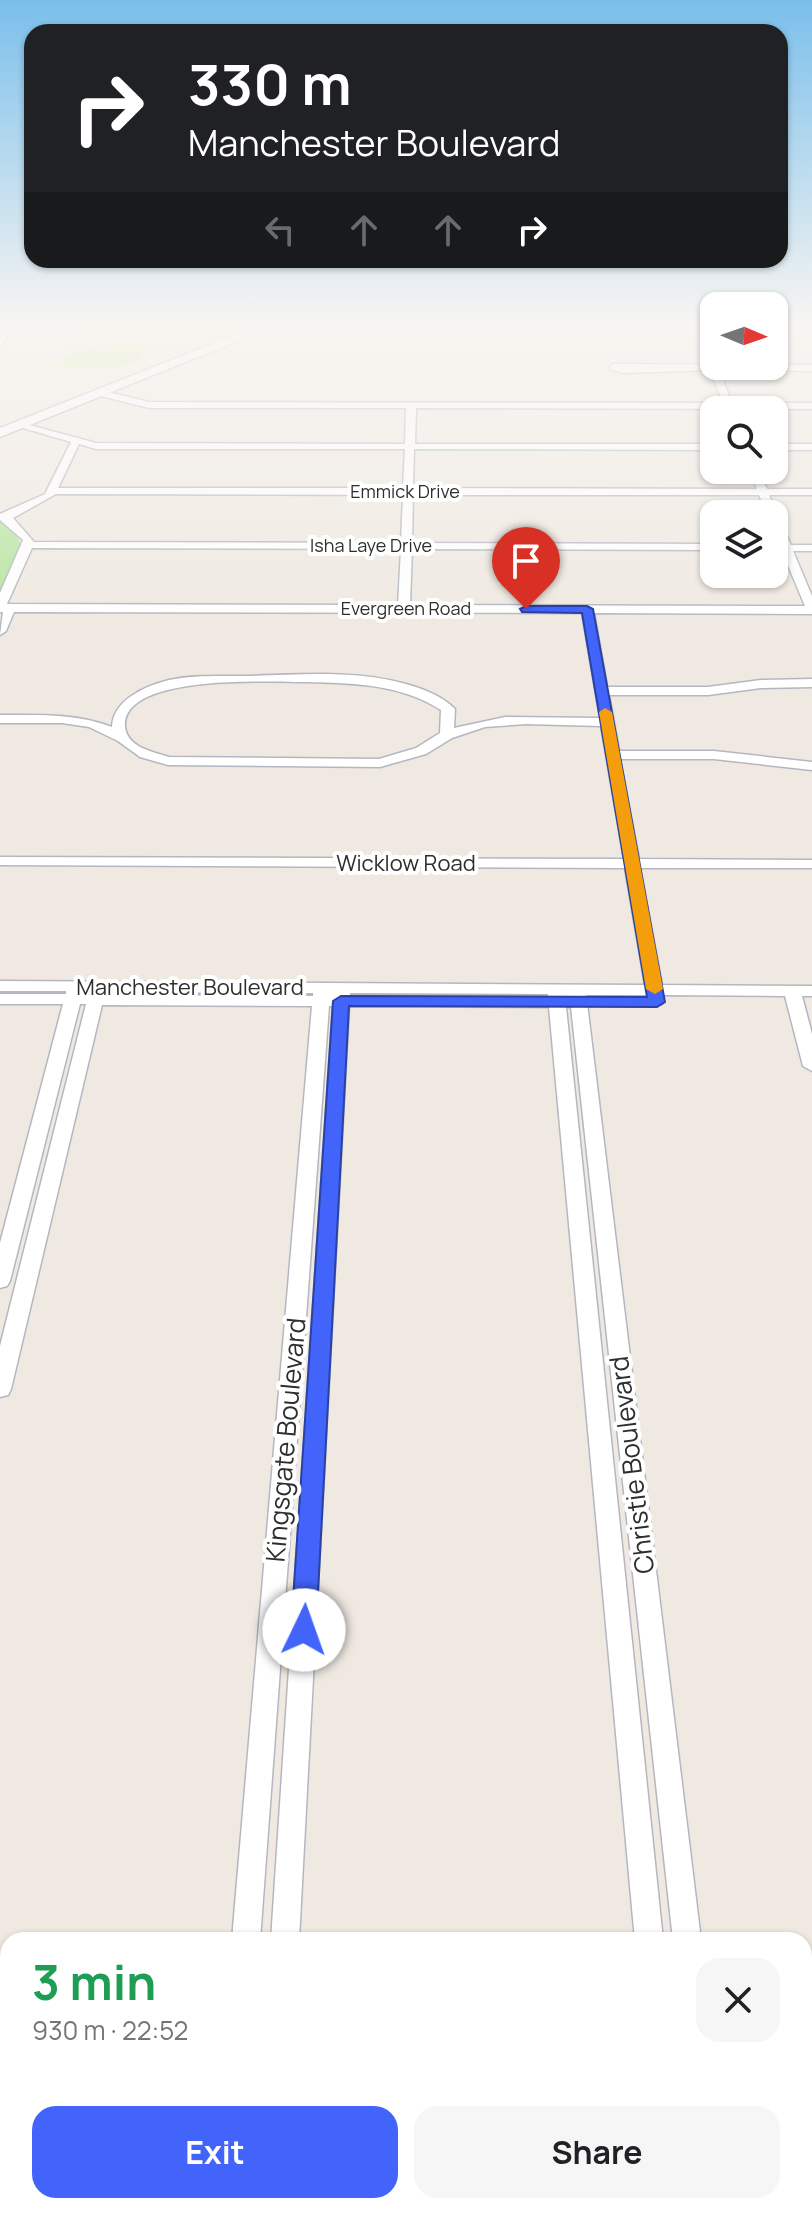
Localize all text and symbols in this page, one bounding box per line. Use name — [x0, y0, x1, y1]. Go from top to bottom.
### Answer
text: 330 m — [188, 45, 352, 122]
icon: right — [56, 56, 160, 160]
text: Manchester Boulevard — [188, 118, 560, 167]
icon: left — [258, 208, 302, 252]
icon: ahead — [342, 208, 386, 252]
icon: ahead — [426, 208, 470, 252]
icon: right — [510, 208, 554, 252]
north arrow — [700, 292, 788, 380]
map controls — [700, 292, 788, 588]
button: search — [700, 396, 788, 484]
street label: Emmick Drive — [350, 479, 460, 503]
button: layers — [700, 500, 788, 588]
pin — [492, 527, 560, 609]
street label: Isha Laye Drive — [310, 533, 432, 557]
icon: arrive — [504, 539, 548, 583]
street label: Evergreen Road — [341, 596, 471, 620]
street label: Wicklow Road — [336, 848, 476, 878]
street label: Manchester Boulevard — [76, 972, 304, 1002]
street label: Kingsgate Boulevard — [256, 1316, 314, 1564]
street label: Christie Boulevard — [600, 1354, 662, 1576]
position arrow — [262, 1588, 346, 1672]
text: 3 min — [32, 1949, 156, 2014]
button: close — [696, 1958, 780, 2042]
text: 930 m · 22:52 — [32, 2012, 188, 2048]
button: Exit — [32, 2106, 398, 2198]
button: Share — [414, 2106, 780, 2198]

